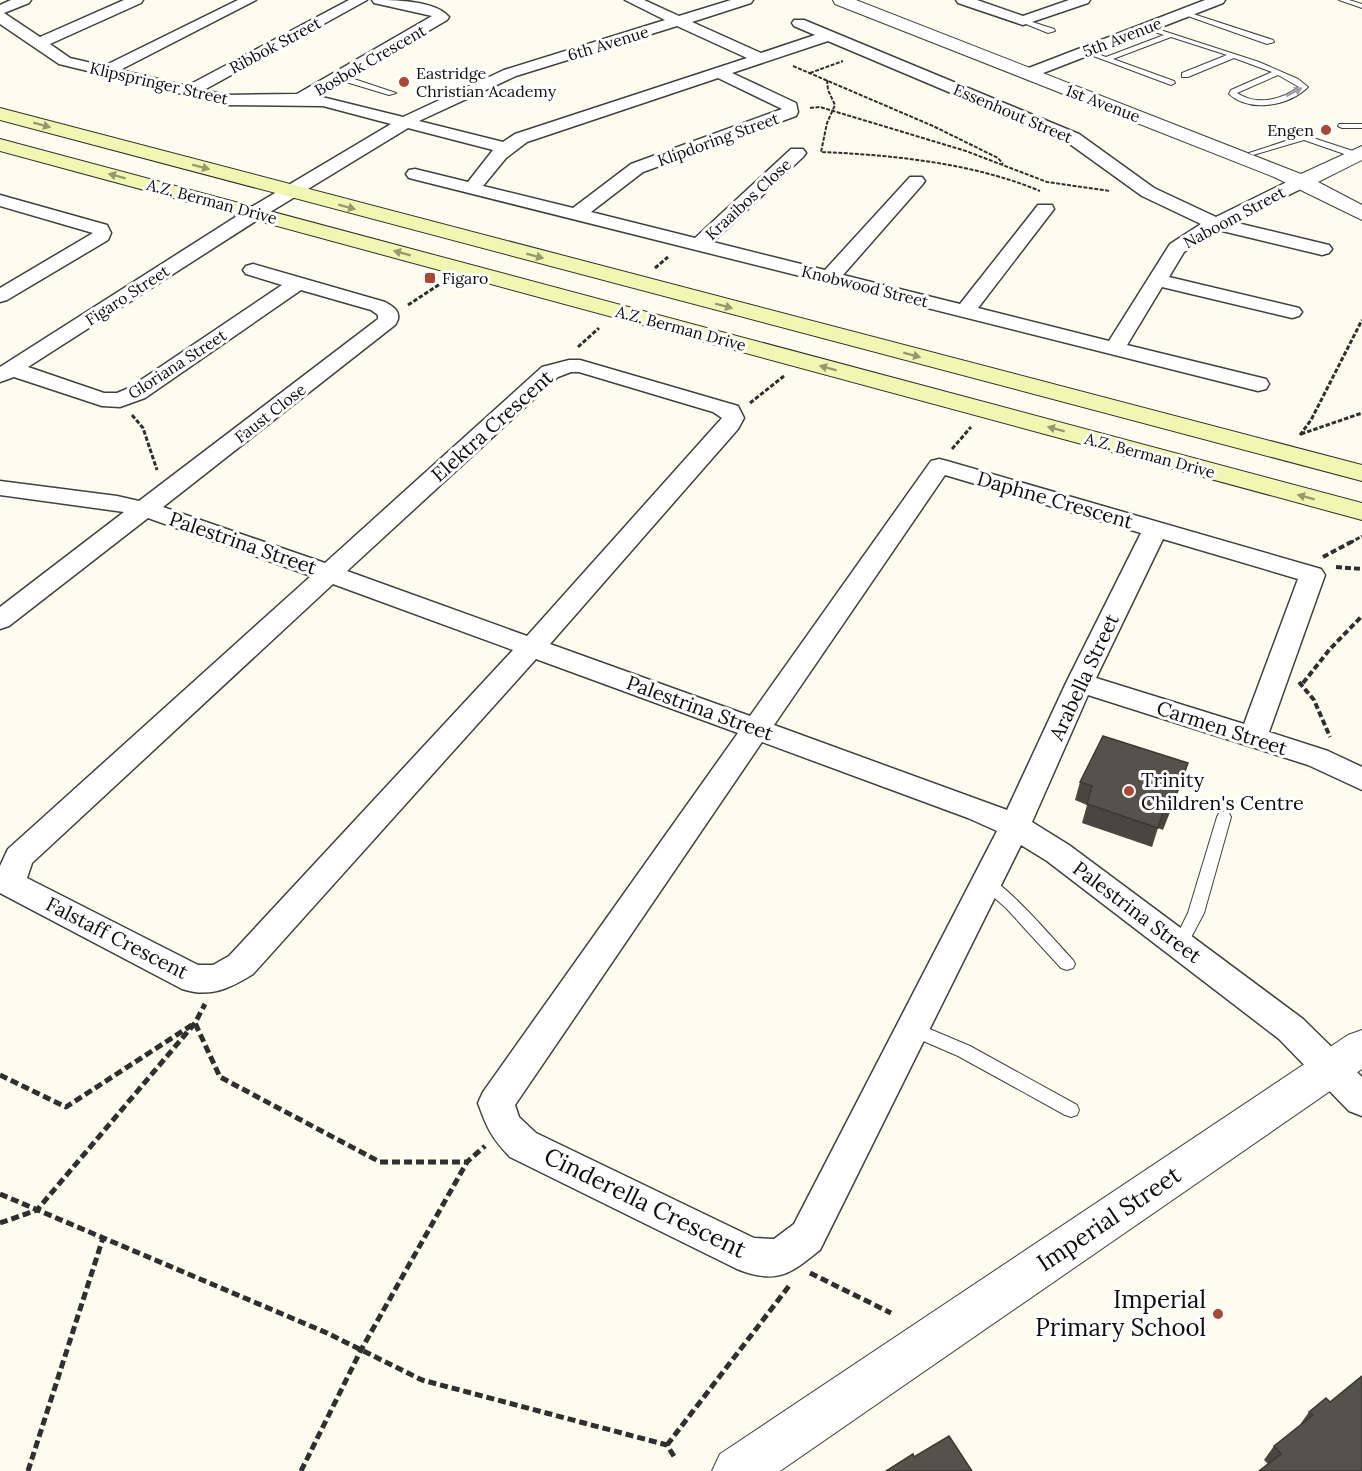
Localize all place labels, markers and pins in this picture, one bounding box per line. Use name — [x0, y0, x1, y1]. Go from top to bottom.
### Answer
place label: Eastridge Christian Academy — [416, 63, 557, 101]
marker: Eastridge Christian Academy — [397, 75, 411, 89]
place label: Engen — [1267, 120, 1314, 140]
marker: Engen — [1319, 123, 1333, 137]
place label: Figaro — [442, 268, 488, 288]
marker: Figaro — [423, 271, 437, 285]
place label: Trinity Children's Centre — [1141, 767, 1304, 815]
marker: Trinity Children's Centre — [1122, 784, 1136, 798]
place label: Imperial Primary School — [1035, 1284, 1206, 1343]
marker: Imperial Primary School — [1211, 1307, 1225, 1321]

